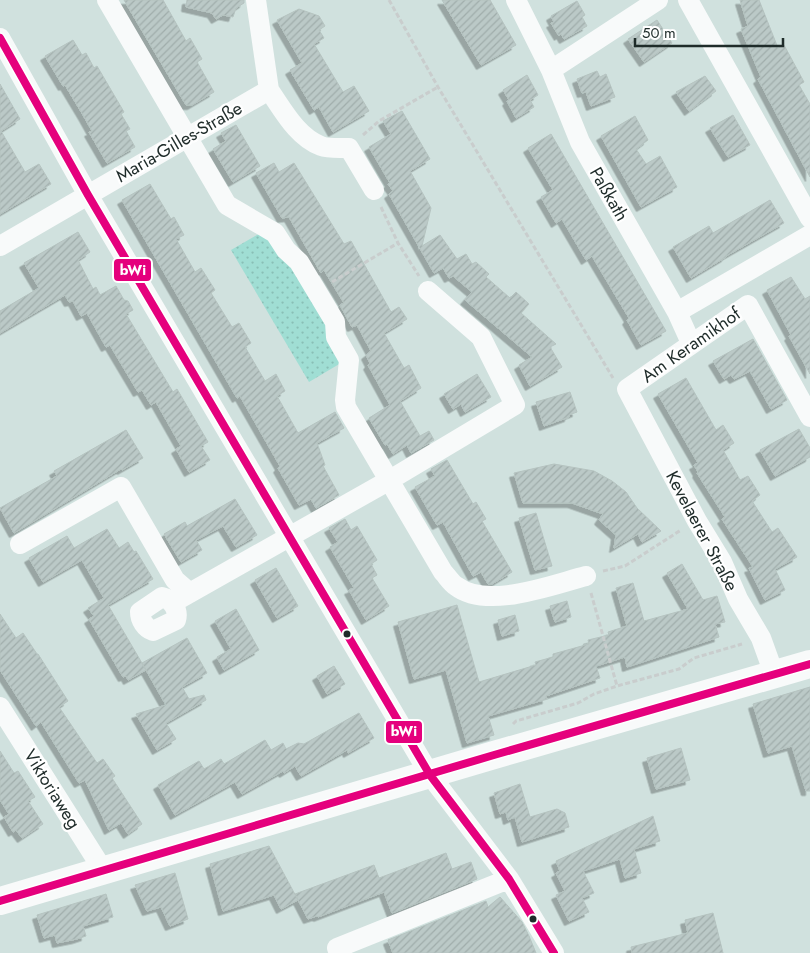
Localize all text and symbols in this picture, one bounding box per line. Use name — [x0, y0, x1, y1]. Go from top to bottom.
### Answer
scale bar — [635, 15, 782, 47]
text: 50 m — [642, 22, 676, 44]
street label: Maria-Gilles-Straße — [111, 95, 247, 189]
street label: Paßkath — [583, 162, 635, 226]
line badge: bWi — [113, 258, 152, 282]
text: bWi — [120, 260, 146, 280]
street label: Am Keramikhof — [636, 301, 747, 389]
street label: Kevelaerer Straße — [659, 466, 745, 596]
unlabelled marker — [342, 629, 352, 639]
line badge: bWi — [385, 720, 423, 744]
text: bWi — [391, 721, 417, 741]
street label: Viktoriaweg — [17, 744, 87, 834]
unlabelled marker — [528, 914, 538, 924]

